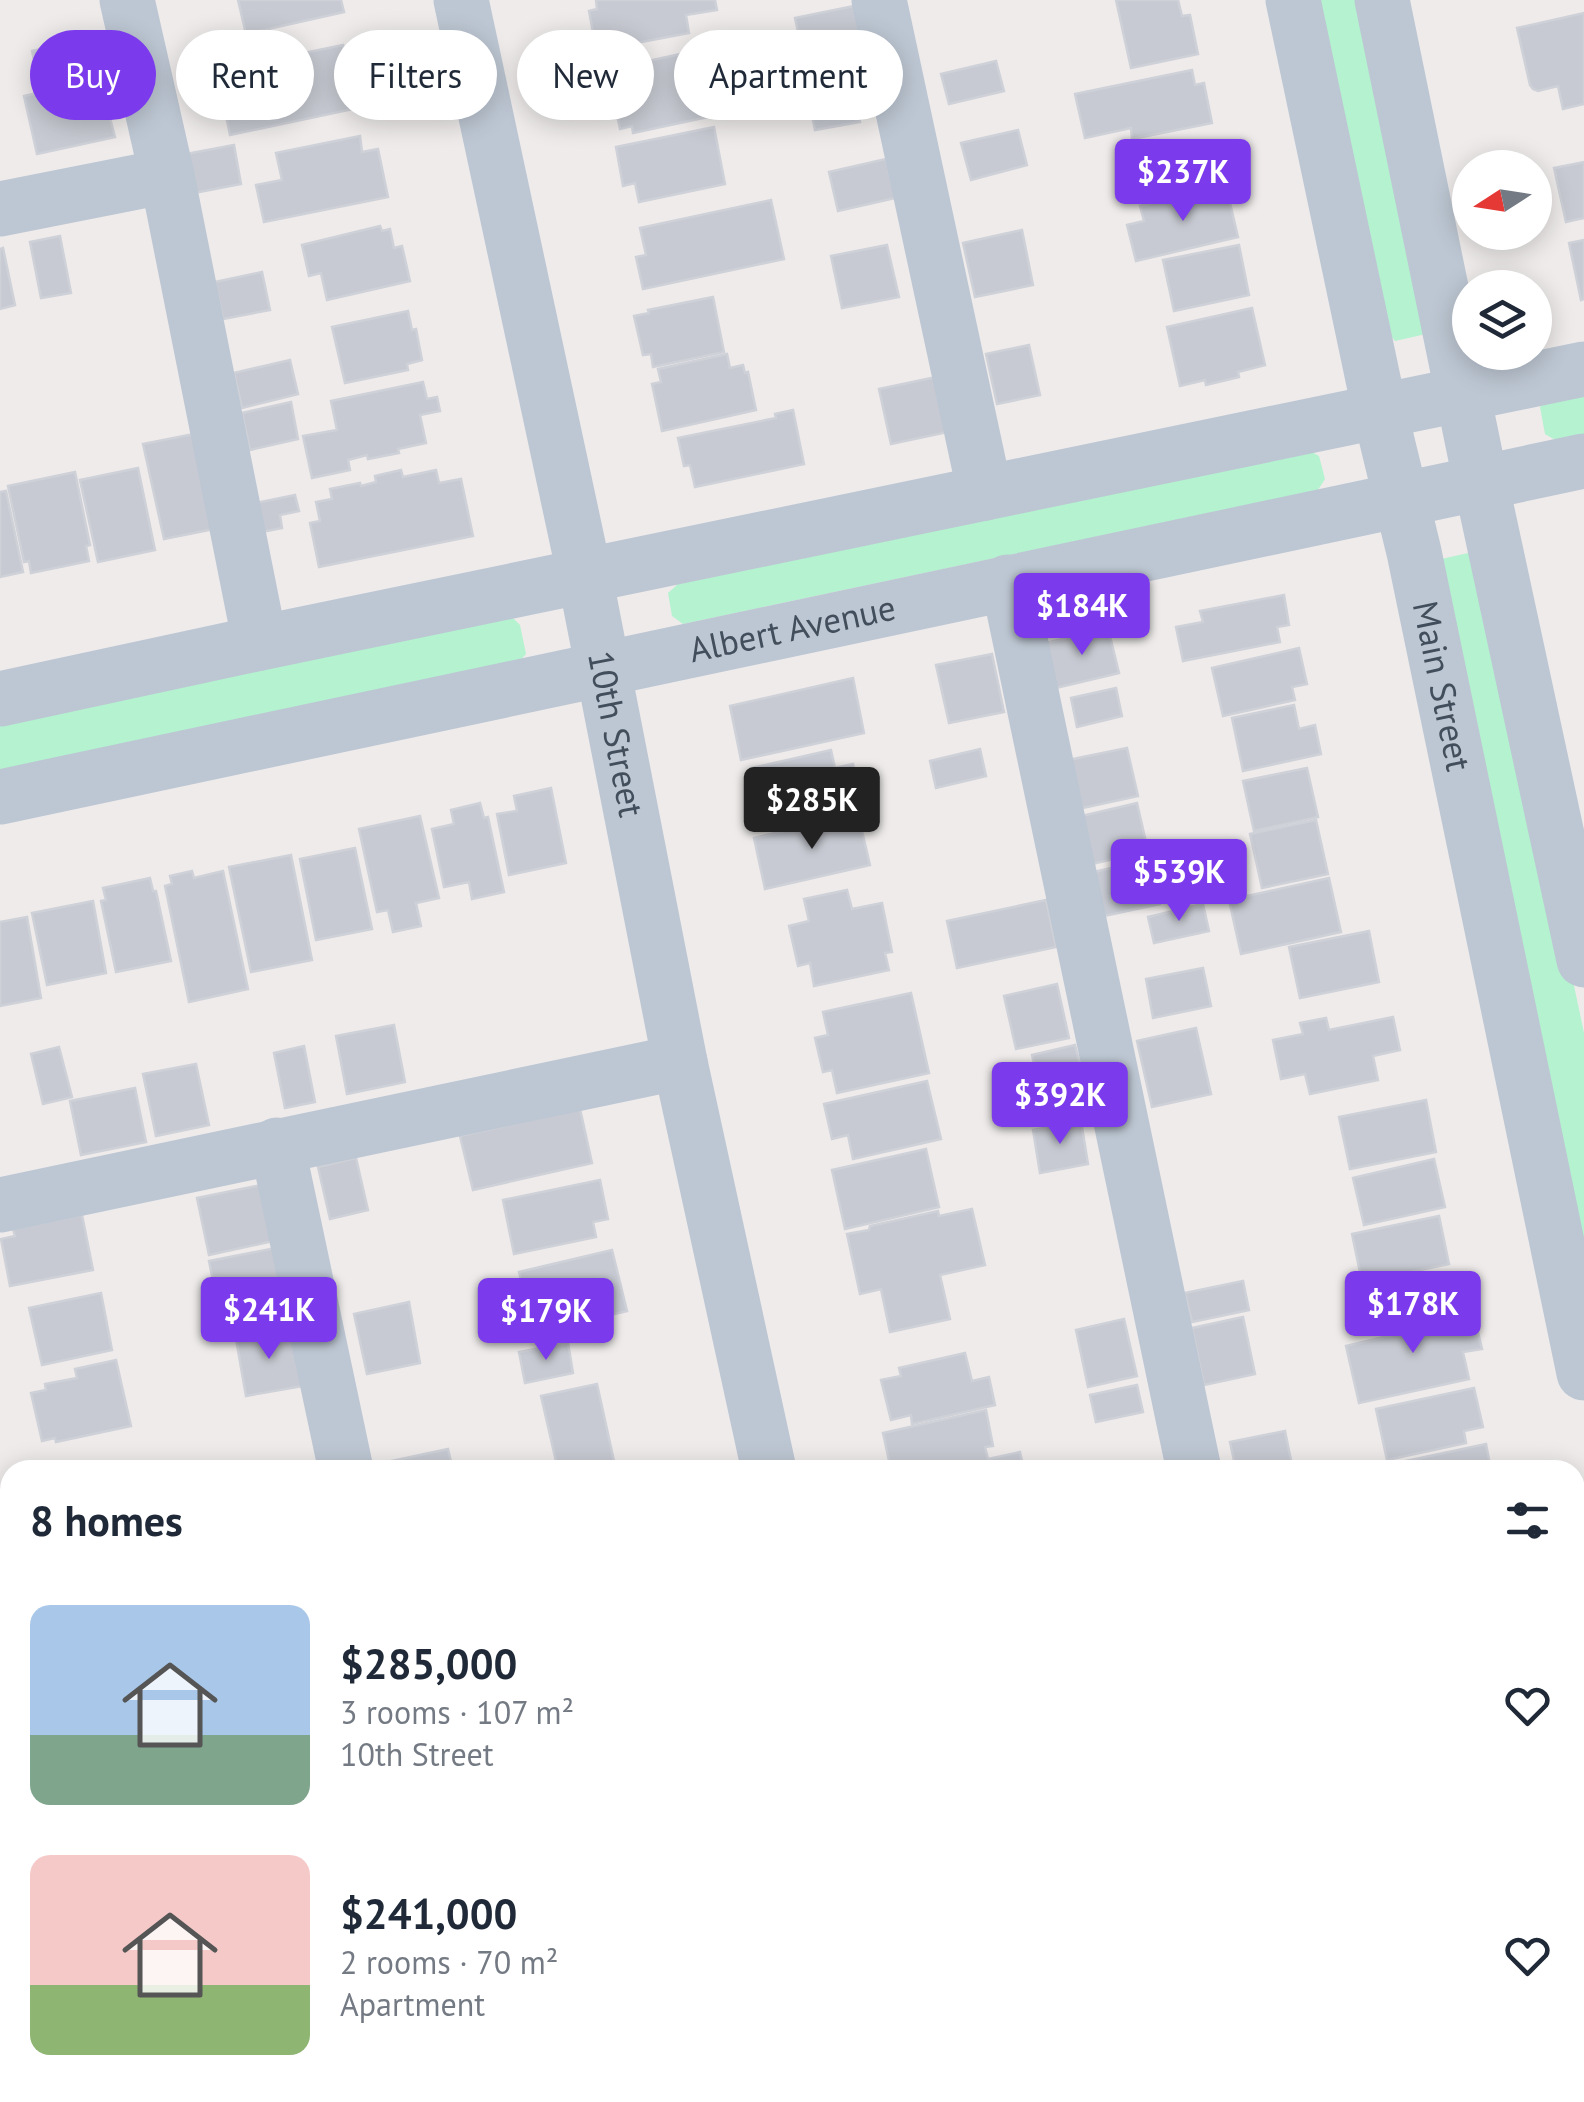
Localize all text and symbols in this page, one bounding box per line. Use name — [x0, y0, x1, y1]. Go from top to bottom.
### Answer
chip: Buy — [30, 30, 156, 120]
chip: Rent — [176, 30, 314, 120]
chip: Filters — [334, 30, 497, 120]
chip: New — [517, 30, 654, 120]
chip: Apartment — [674, 30, 903, 120]
pin: $237K — [1113, 139, 1253, 224]
text: $237K — [1137, 150, 1229, 192]
north arrow — [1452, 150, 1552, 250]
map controls — [1452, 150, 1552, 370]
button: layers — [1452, 270, 1552, 370]
pin: $184K — [1012, 573, 1152, 658]
street label: Albert Avenue — [685, 584, 900, 672]
text: $184K — [1036, 584, 1128, 626]
street label: Main Street — [1403, 597, 1483, 775]
street label: 10th Street — [578, 647, 655, 821]
pin: $285K — [742, 767, 882, 852]
text: $285K — [766, 778, 858, 820]
pin: $539K — [1109, 839, 1249, 924]
text: $539K — [1133, 850, 1225, 892]
pin: $392K — [990, 1062, 1130, 1147]
text: $392K — [1014, 1073, 1106, 1115]
pin: $178K — [1343, 1271, 1483, 1356]
pin: $241K — [199, 1277, 339, 1362]
pin: $179K — [476, 1278, 616, 1363]
text: $178K — [1367, 1282, 1459, 1324]
text: $241K — [223, 1288, 315, 1330]
text: $179K — [500, 1289, 592, 1331]
text: 8 homes — [30, 1493, 183, 1548]
icon: filters — [1500, 1493, 1555, 1548]
text: $285,000 — [340, 1636, 517, 1691]
icon: home — [110, 1645, 230, 1765]
icon: heart — [1500, 1678, 1555, 1733]
text: 3 rooms · 107 m² — [340, 1691, 574, 1733]
text: 10th Street — [340, 1733, 494, 1775]
text: $241,000 — [340, 1886, 517, 1941]
icon: home — [110, 1895, 230, 2015]
icon: heart — [1500, 1928, 1555, 1983]
text: 2 rooms · 70 m² — [340, 1941, 558, 1983]
text: Apartment — [340, 1983, 485, 2025]

